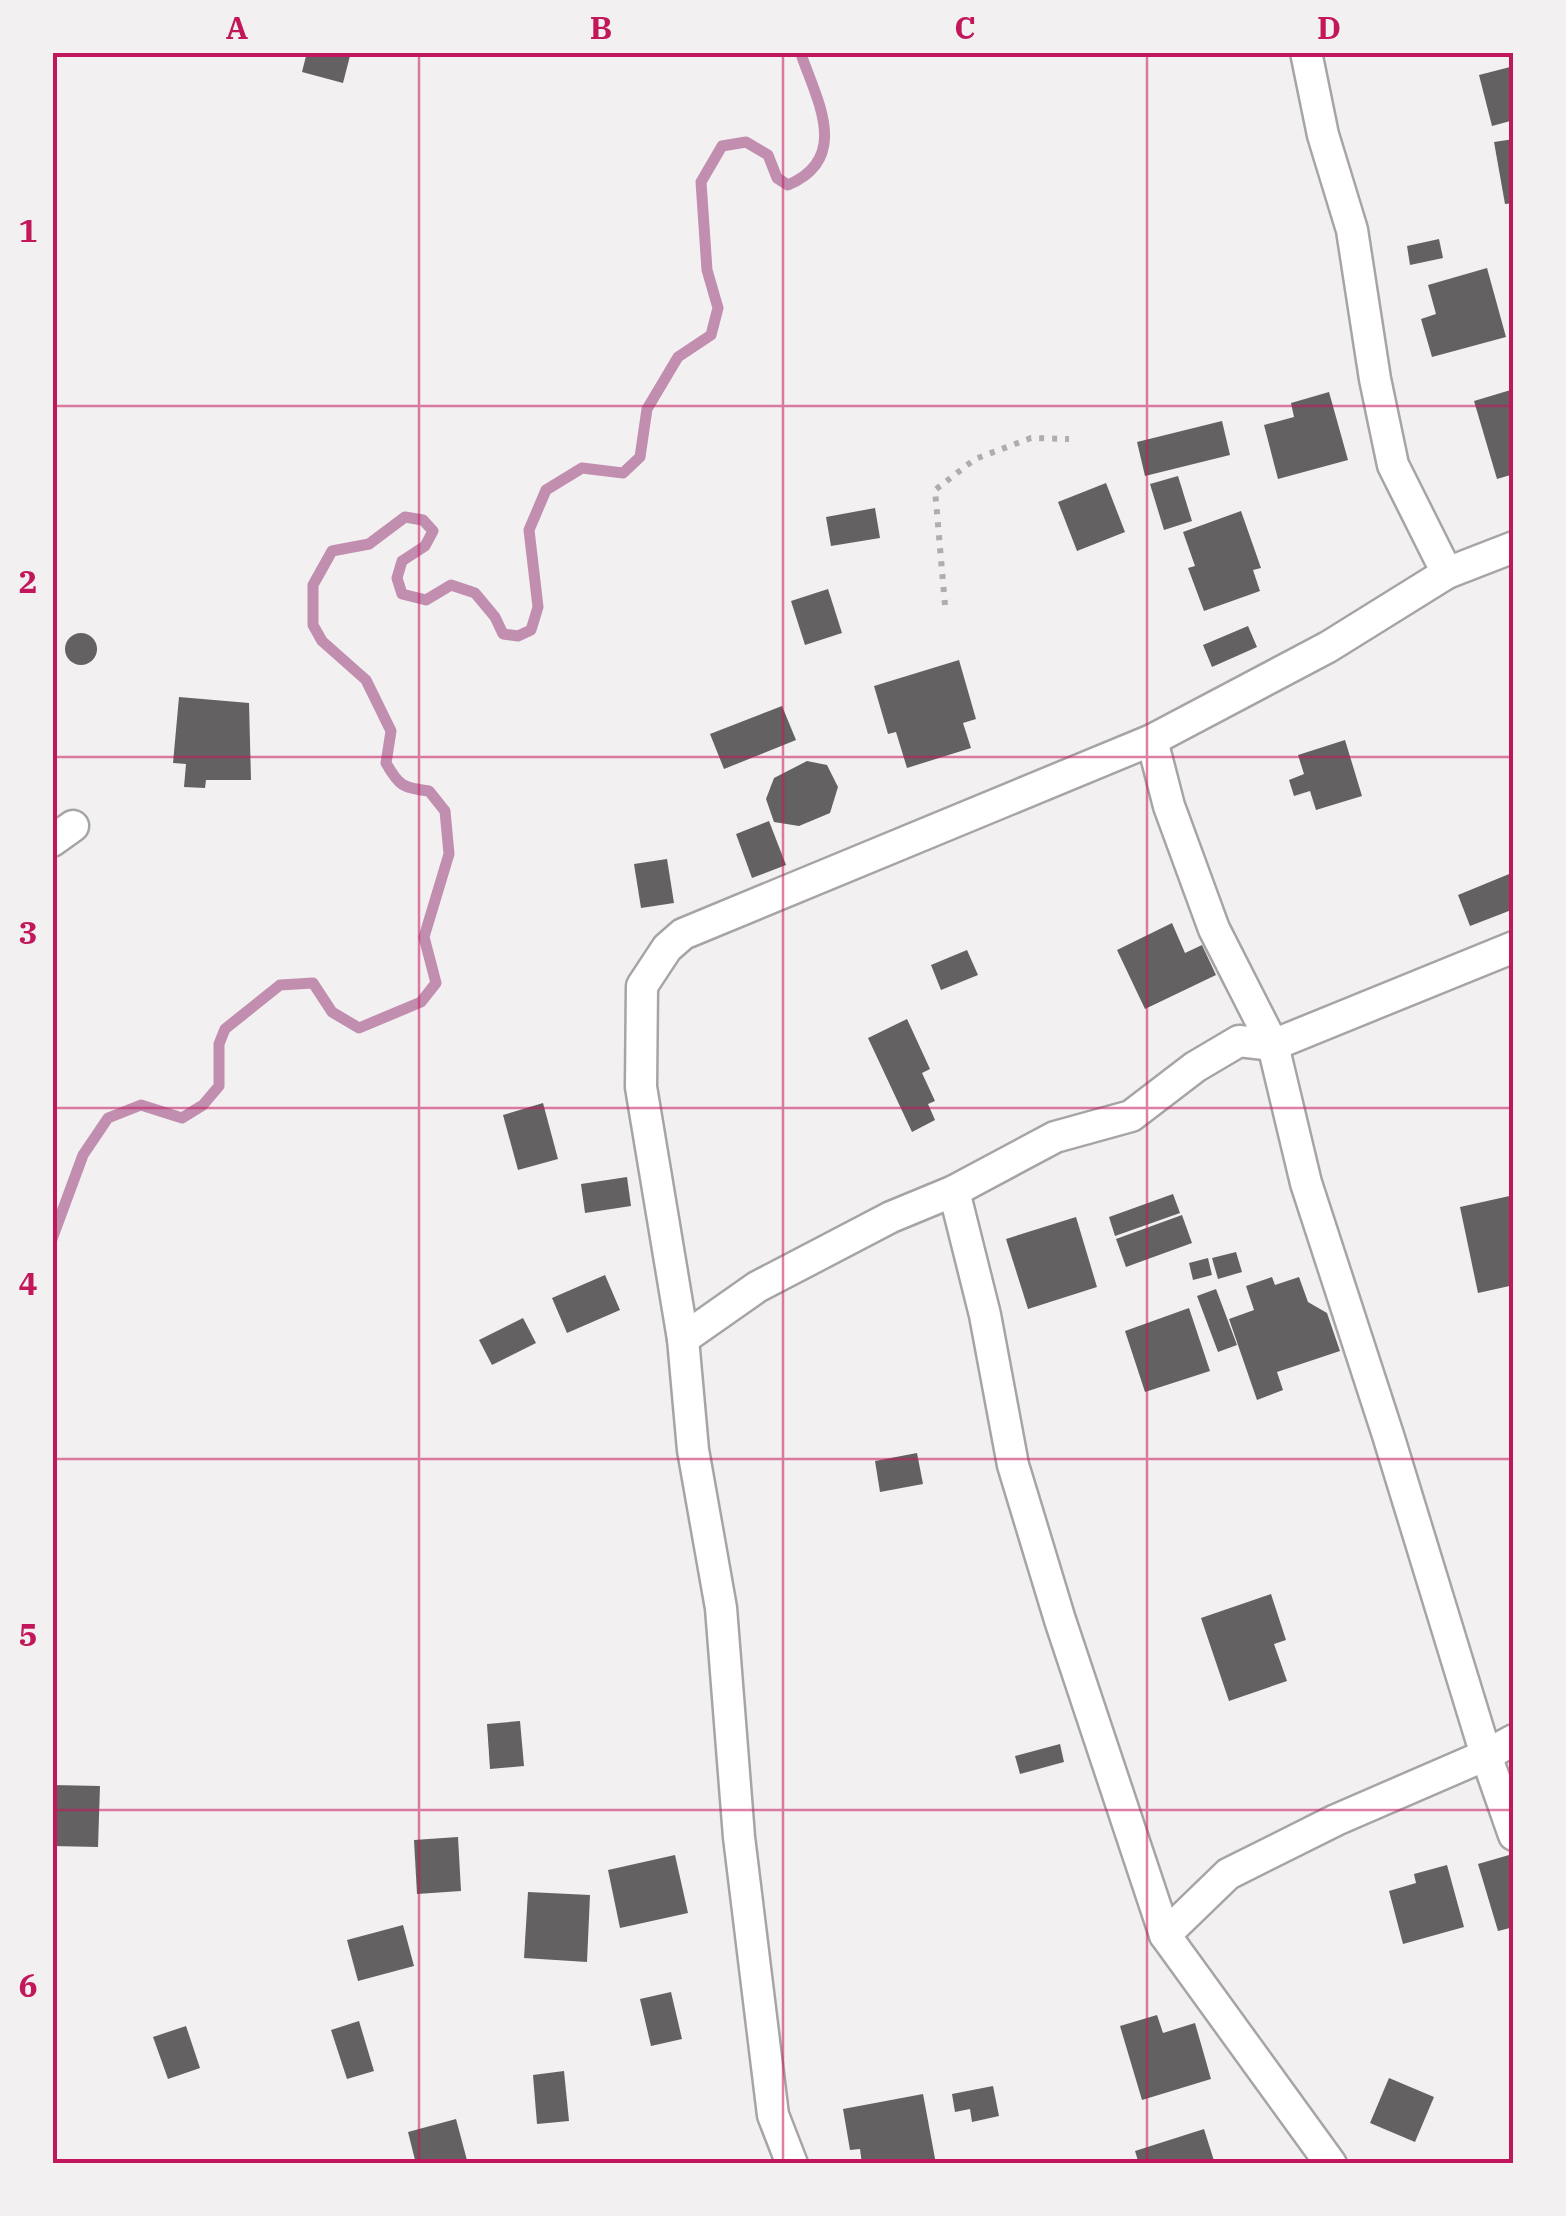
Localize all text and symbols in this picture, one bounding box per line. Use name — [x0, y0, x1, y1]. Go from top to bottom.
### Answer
text: A — [226, 6, 248, 48]
text: B — [590, 6, 612, 48]
text: C — [954, 6, 976, 48]
text: D — [1317, 6, 1341, 48]
text: 1 — [18, 209, 38, 251]
text: 2 — [18, 560, 38, 602]
text: 3 — [18, 911, 38, 953]
text: 4 — [18, 1262, 38, 1304]
text: 5 — [18, 1613, 38, 1655]
text: 6 — [18, 1964, 38, 2006]

